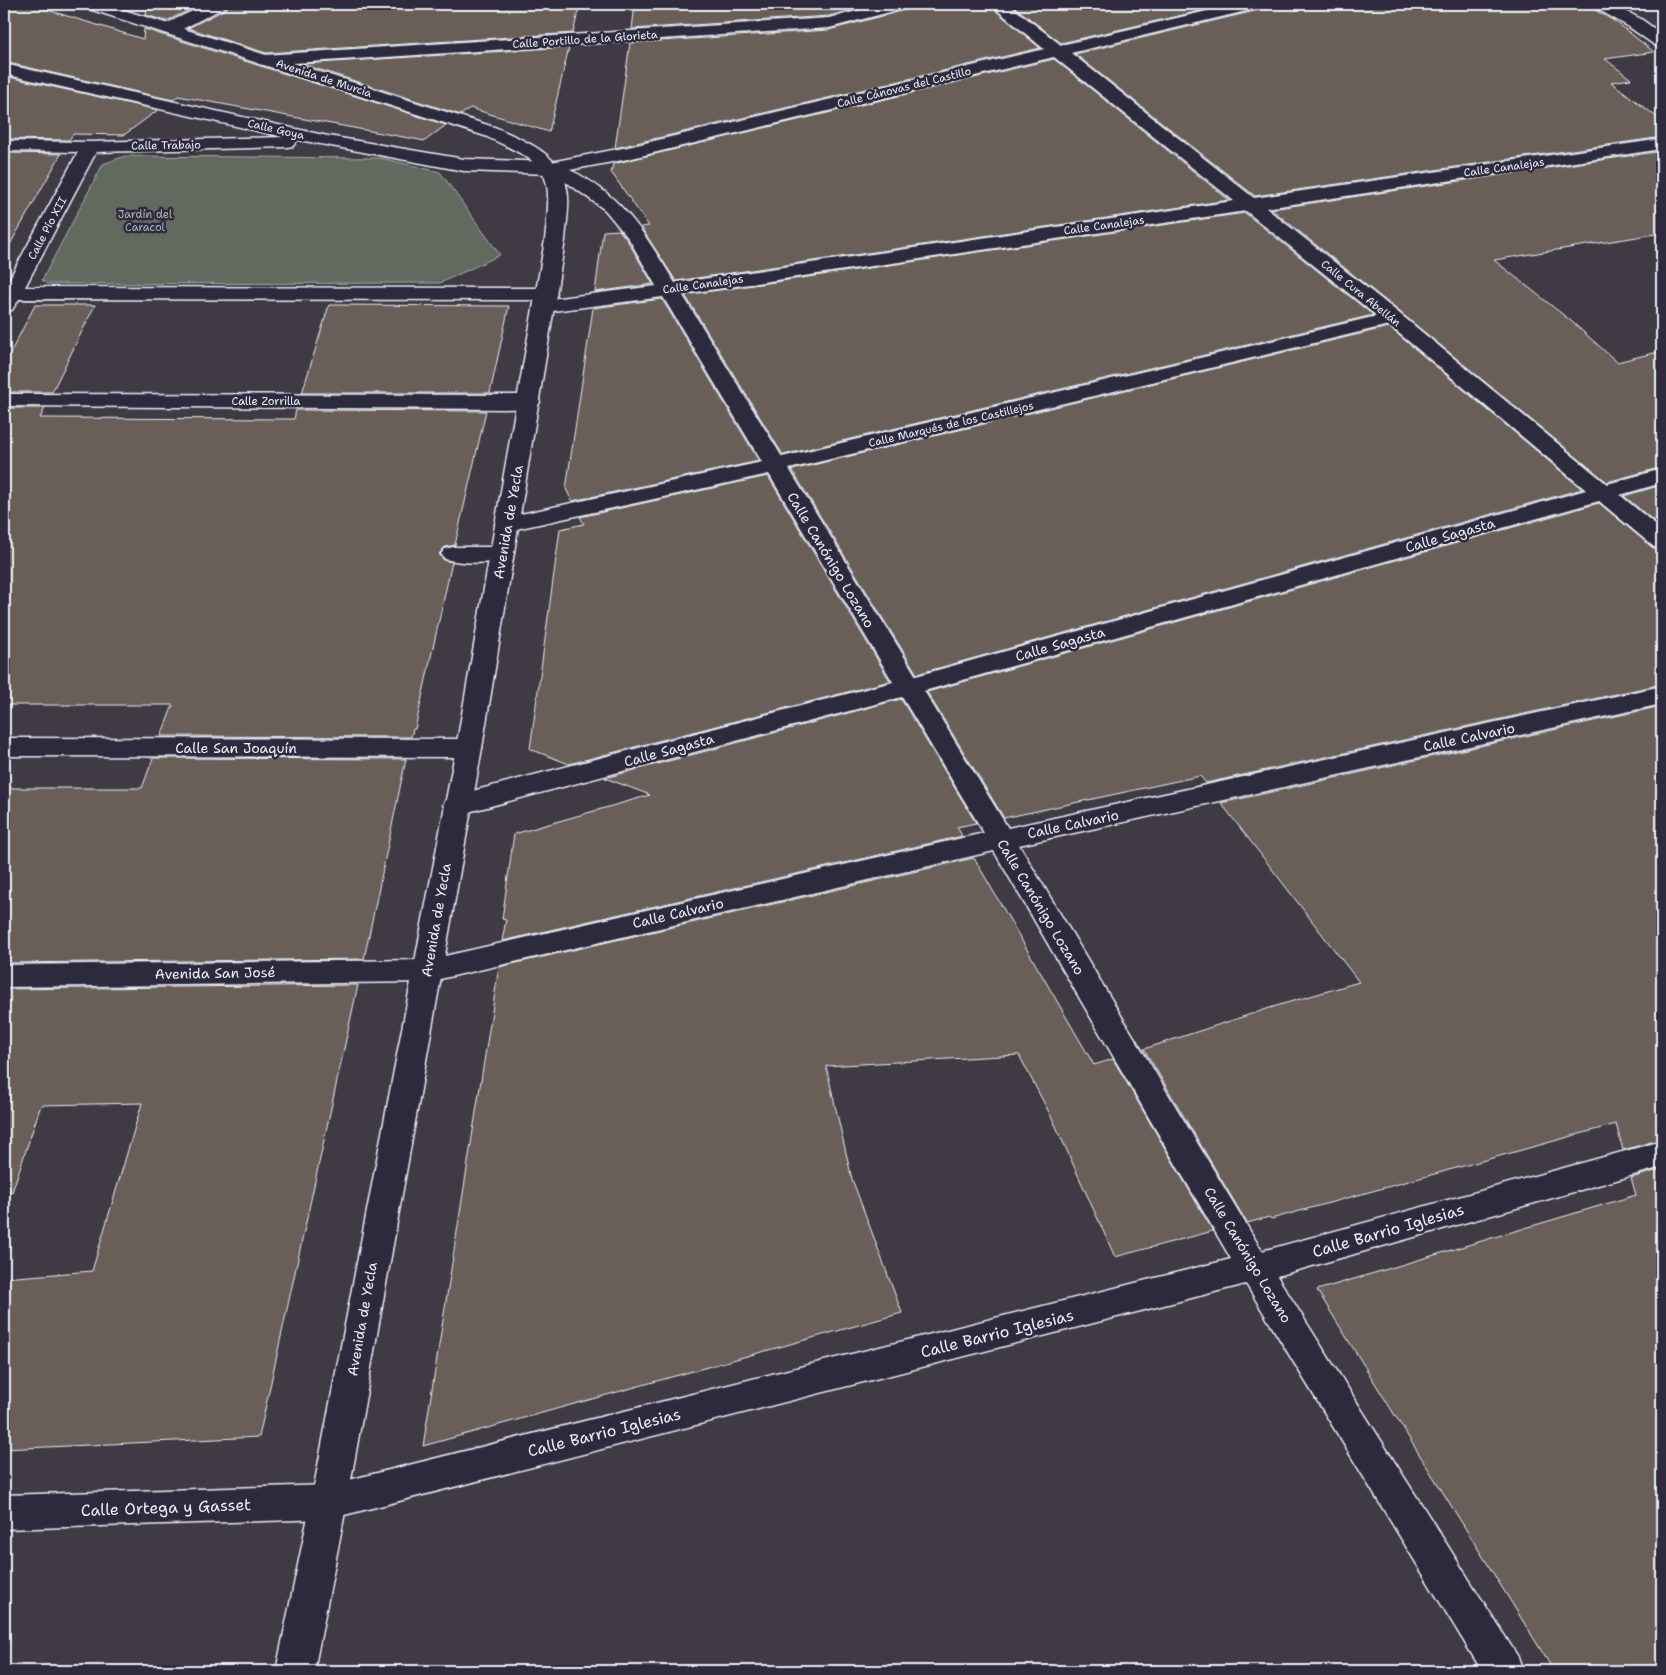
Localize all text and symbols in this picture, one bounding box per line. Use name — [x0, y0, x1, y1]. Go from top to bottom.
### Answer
street label: Calle Portillo de la Glorieta — [512, 27, 658, 52]
street label: Avenida de Murcia — [274, 56, 374, 101]
street label: Calle Cánovas del Castillo — [835, 63, 973, 111]
street label: Calle Goya — [246, 116, 306, 143]
street label: Calle Trabajo — [131, 137, 201, 154]
street label: Calle Canalejas — [1463, 154, 1545, 181]
street label: Calle Pío XII — [25, 194, 70, 262]
park label: Jardín del Caracol — [118, 207, 173, 235]
street label: Calle Canalejas — [1063, 212, 1145, 239]
street label: Calle Cura Abellán — [1318, 257, 1404, 330]
street label: Calle Canalejas — [662, 271, 744, 298]
street label: Calle Zorrilla — [232, 394, 301, 409]
street label: Calle Marqués de los Castillejos — [867, 398, 1035, 451]
street label: Avenida de Yecla — [489, 463, 527, 580]
street label: Calle Canónigo Lozano — [783, 489, 879, 631]
street label: Calle Sagasta — [1403, 514, 1497, 556]
street label: Calle Sagasta — [1013, 623, 1107, 665]
street label: Calle Calvario — [1422, 719, 1516, 755]
street label: Calle Sagasta — [622, 729, 716, 771]
street label: Calle San Joaquín — [175, 739, 297, 757]
street label: Calle Calvario — [1026, 806, 1120, 842]
street label: Calle Canónigo Lozano — [993, 836, 1089, 978]
street label: Avenida de Yecla — [417, 861, 455, 978]
street label: Calle Calvario — [631, 894, 725, 932]
street label: Avenida San José — [155, 963, 275, 983]
street label: Calle Canónigo Lozano — [1200, 1184, 1296, 1326]
street label: Calle Barrio Iglesias — [1310, 1199, 1467, 1262]
street label: Avenida de Yecla — [343, 1260, 381, 1377]
street label: Calle Barrio Iglesias — [918, 1304, 1076, 1363]
street label: Calle Barrio Iglesias — [525, 1403, 683, 1462]
street label: Calle Ortega y Gasset — [81, 1494, 251, 1521]

